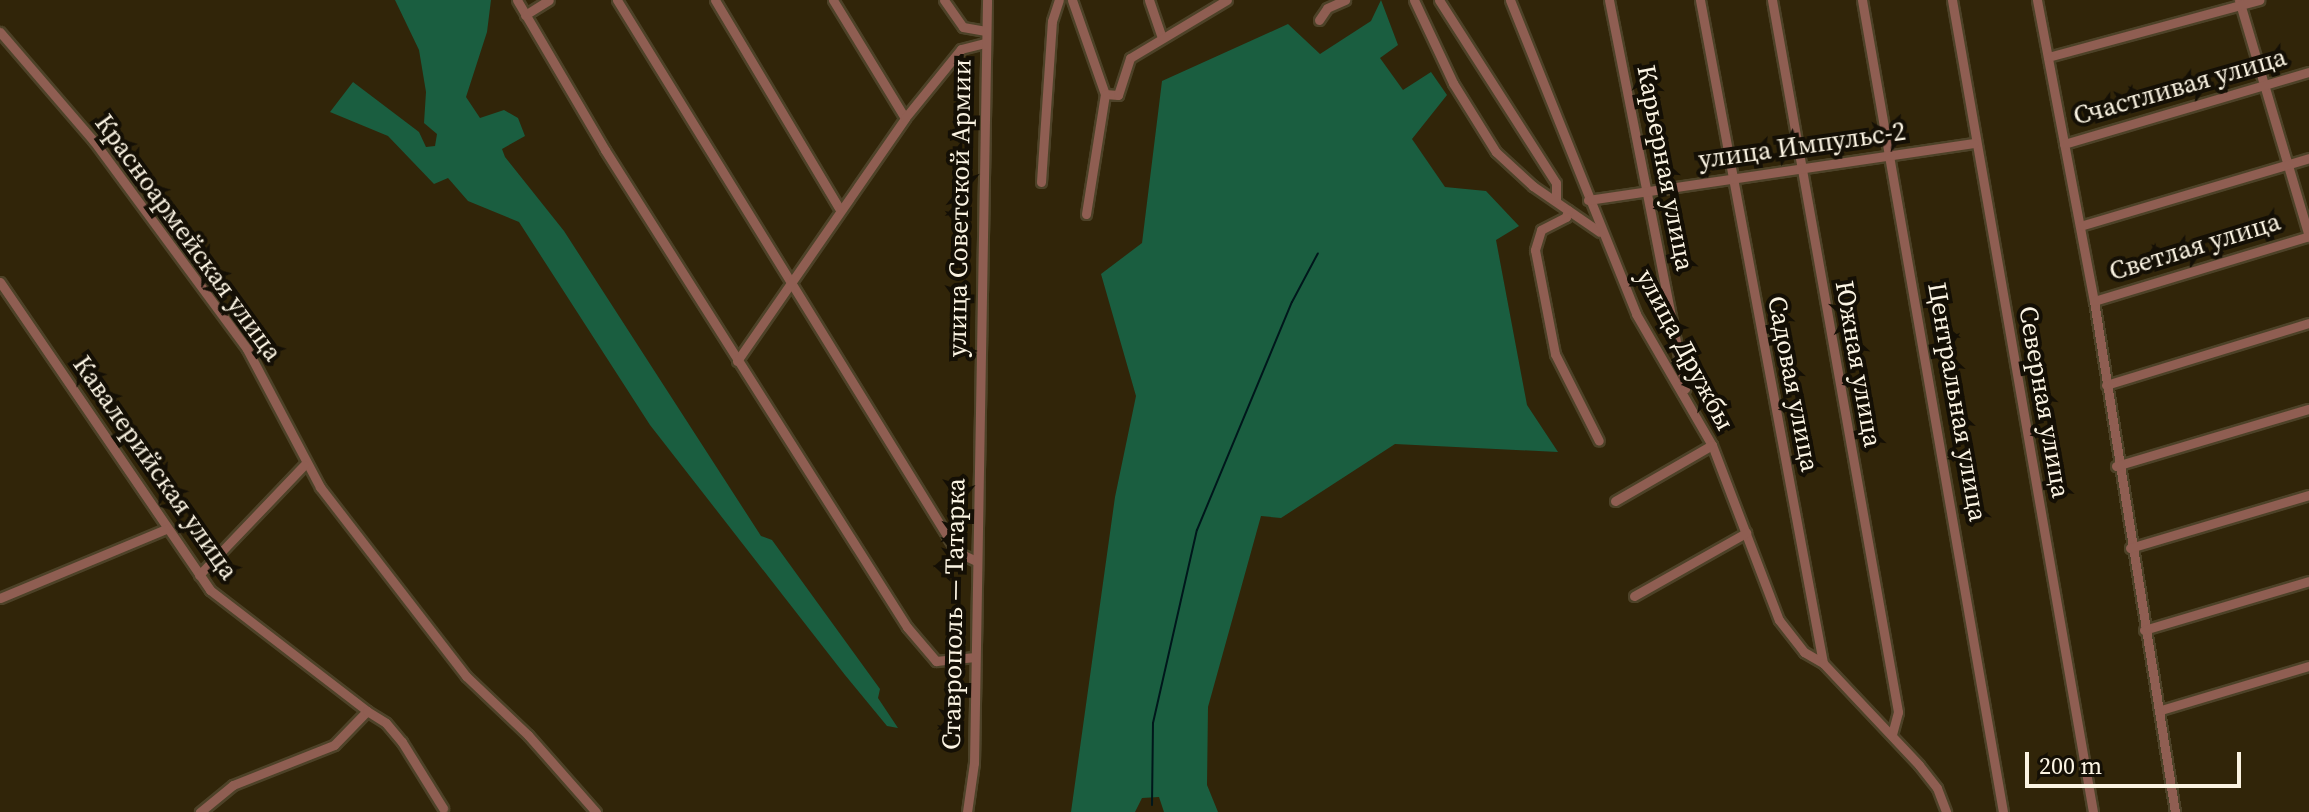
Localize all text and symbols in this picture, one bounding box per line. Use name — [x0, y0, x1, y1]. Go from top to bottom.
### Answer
street label: Счастливая улица — [2070, 42, 2290, 132]
street label: улица Советской Армии — [942, 59, 978, 357]
street label: Карьерная улица — [1630, 63, 1700, 273]
street label: Красноармейская улица — [88, 109, 288, 367]
street label: улица Импульс-2 — [1696, 116, 1908, 176]
street label: Светлая улица — [2106, 206, 2284, 288]
street label: улица Дружбы — [1629, 264, 1741, 436]
street label: Южная улица — [1828, 278, 1888, 450]
street label: Центральная улица — [1921, 280, 1993, 524]
street label: Садовая улица — [1761, 293, 1825, 475]
street label: Северная улица — [2012, 304, 2076, 500]
street label: Кавалерийская улица — [66, 350, 244, 586]
street label: Ставрополь — Татарка — [936, 478, 972, 750]
scale bar — [2029, 736, 2245, 786]
text: 200 m — [2039, 749, 2102, 782]

